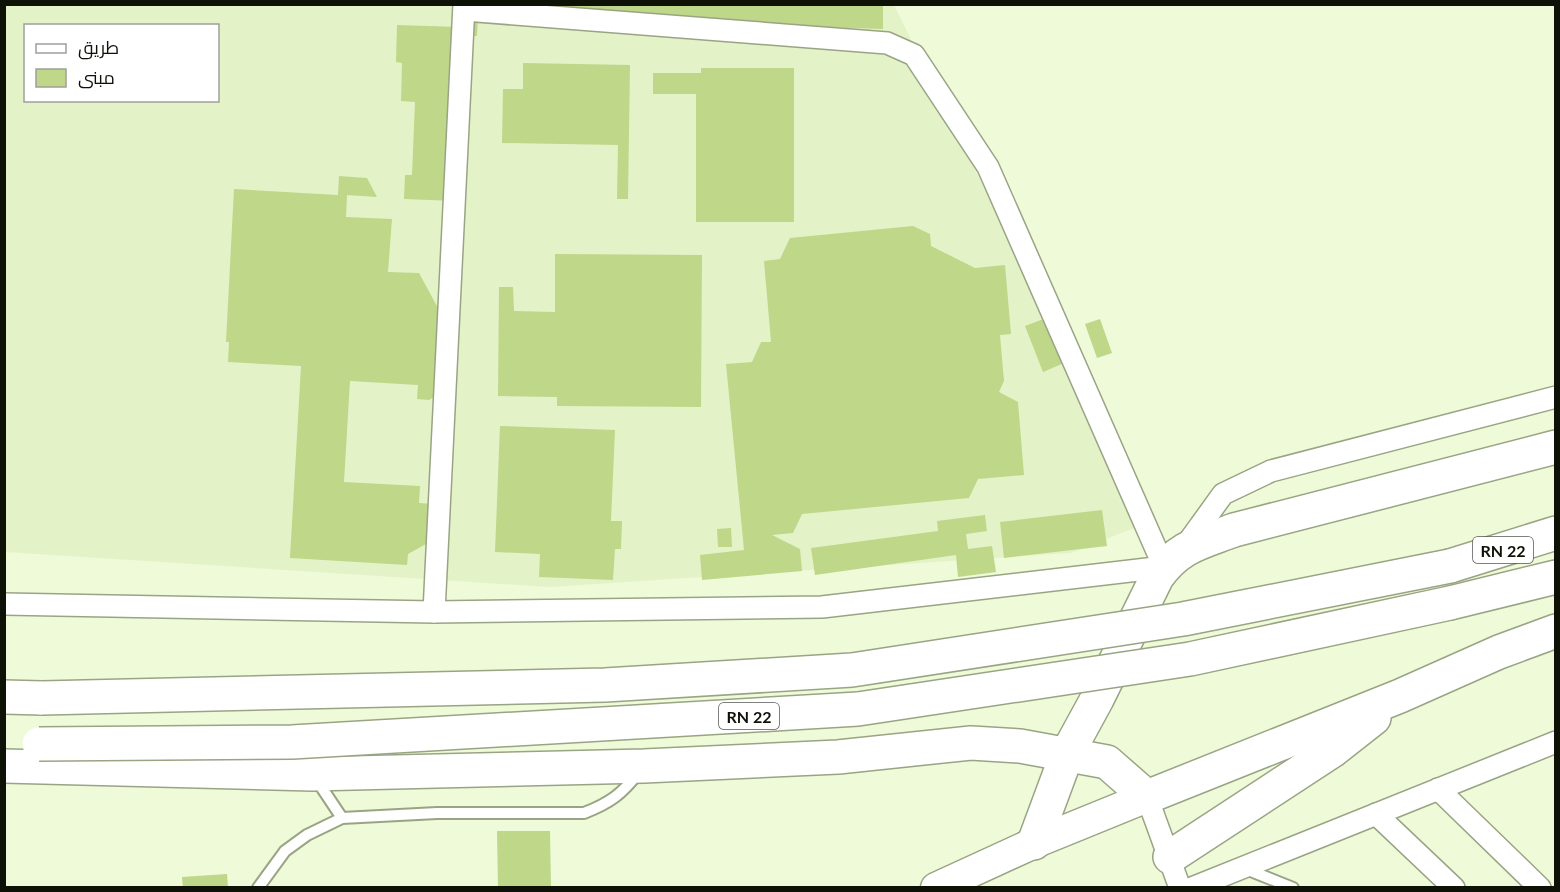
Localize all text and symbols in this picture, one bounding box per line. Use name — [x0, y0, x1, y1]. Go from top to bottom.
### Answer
legend — [24, 24, 219, 102]
text: طريق — [78, 36, 119, 60]
text: مبنى — [78, 66, 115, 89]
road number: RN 22 — [1473, 537, 1533, 563]
road number: RN 22 — [719, 703, 779, 729]

